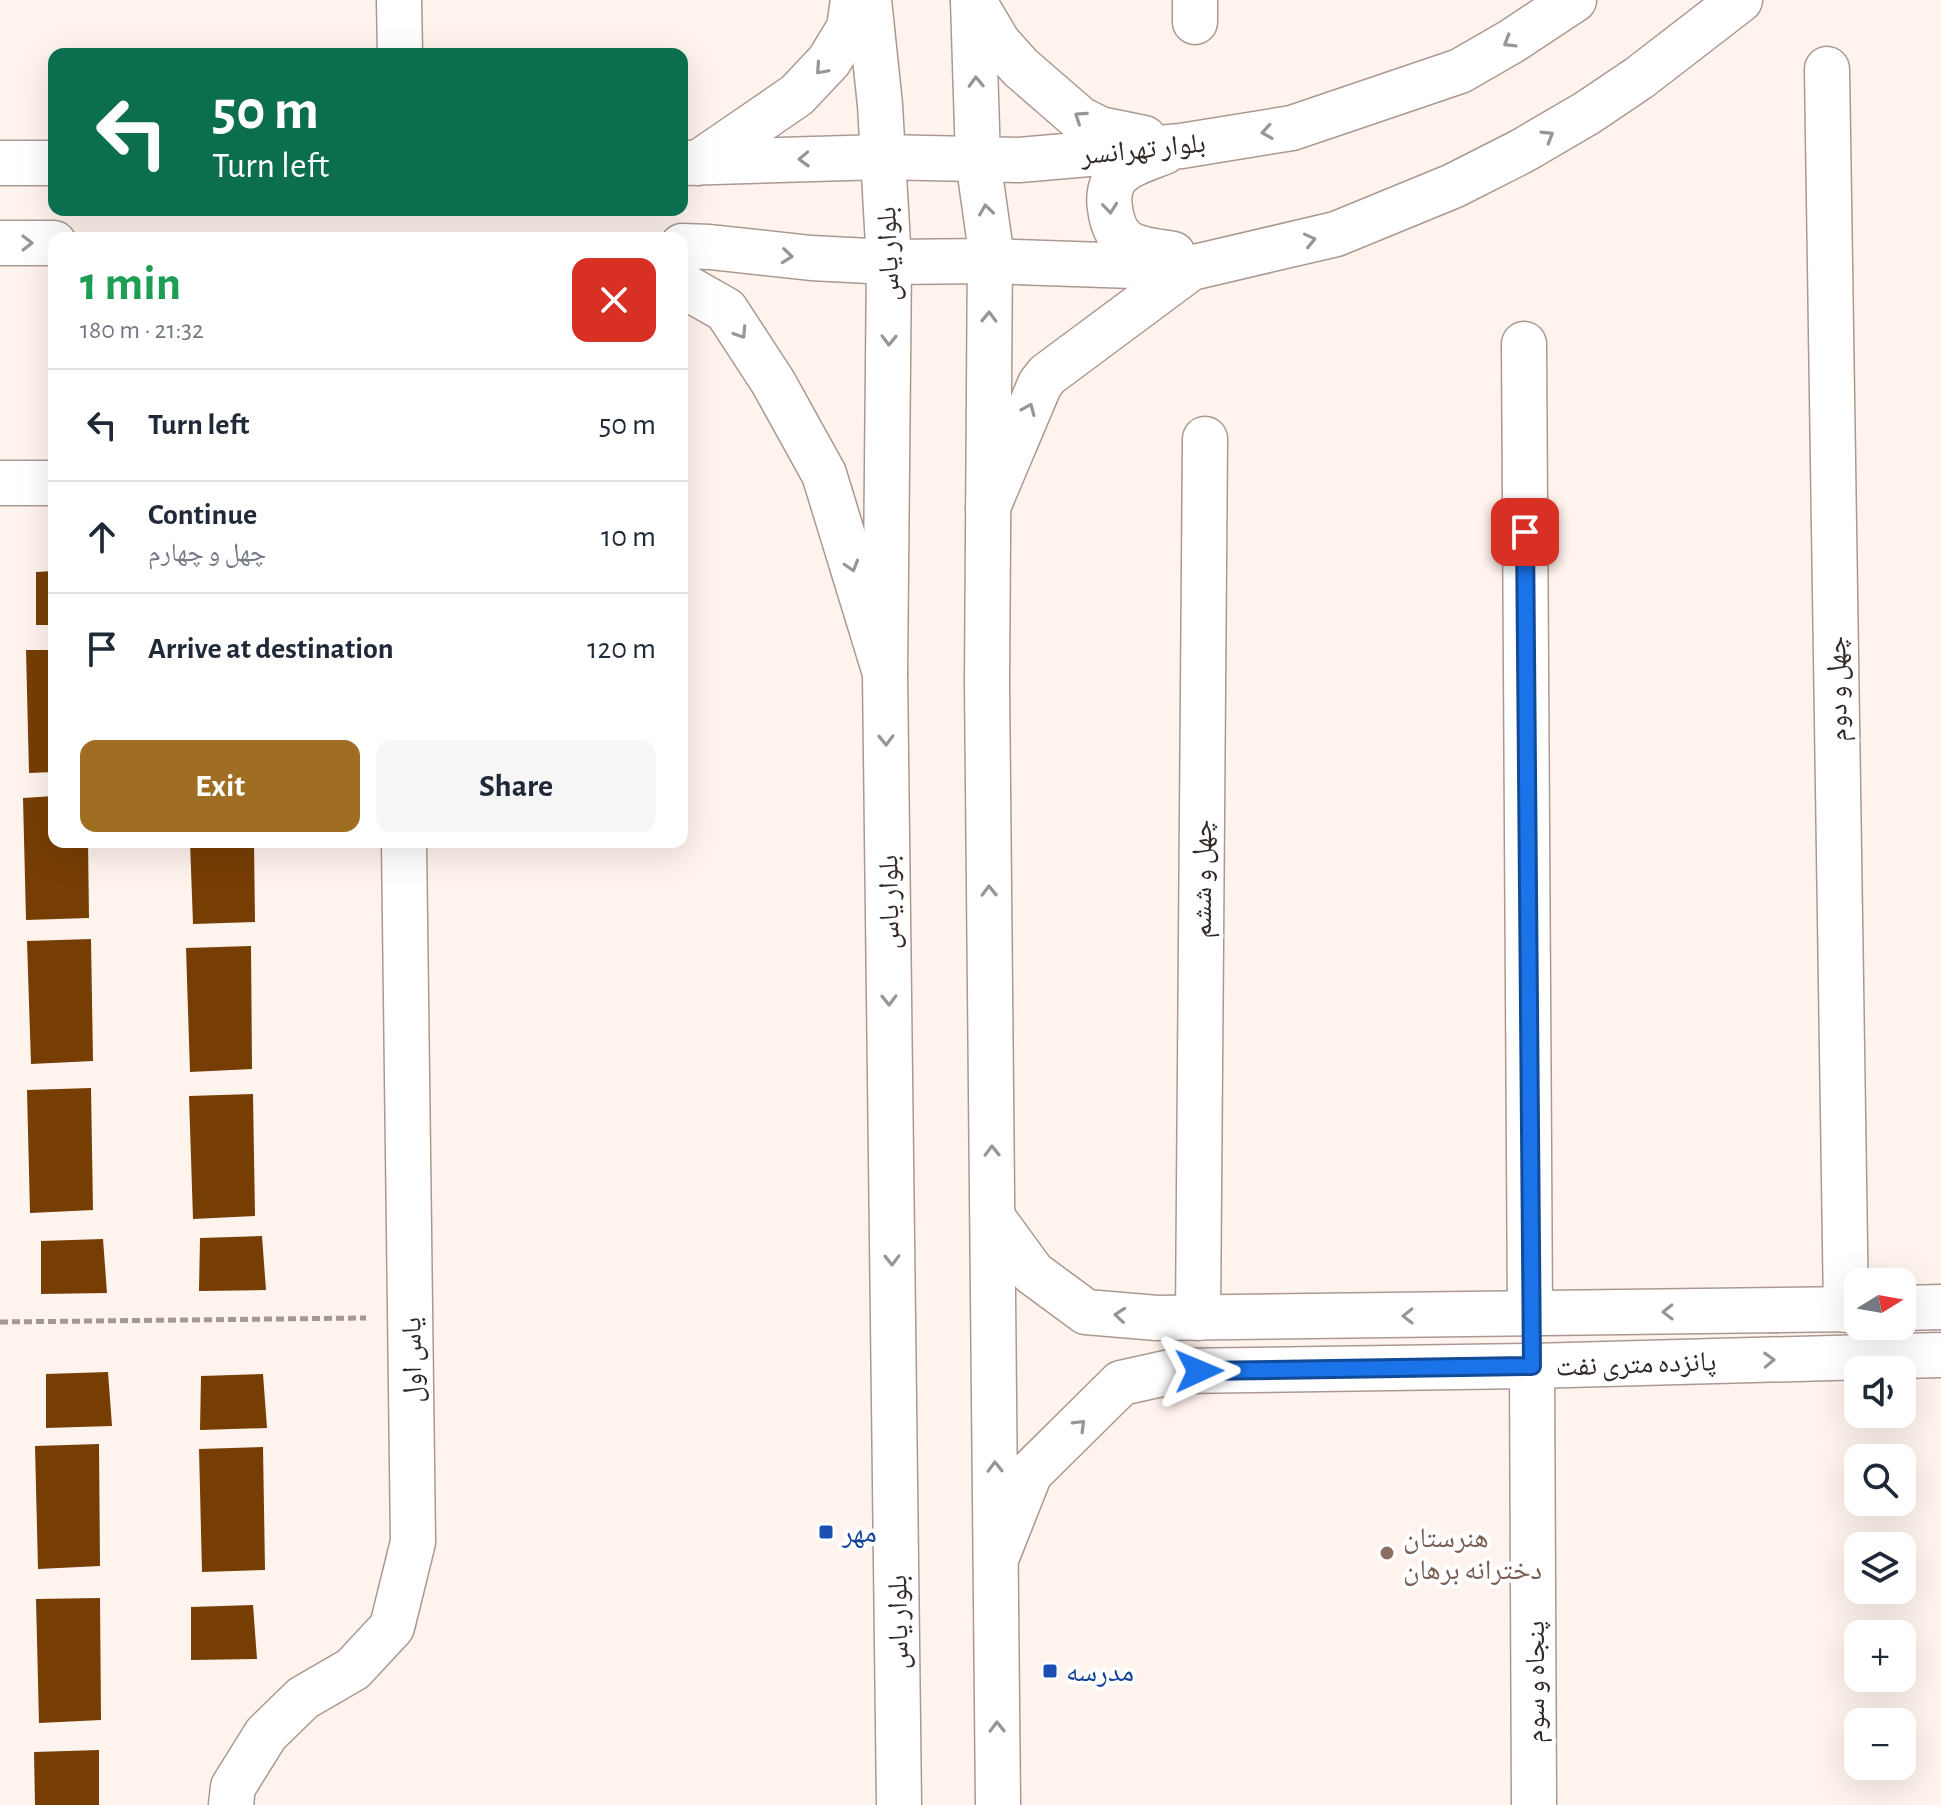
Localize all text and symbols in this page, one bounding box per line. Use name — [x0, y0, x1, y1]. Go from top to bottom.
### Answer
one-way arrow — [1503, 32, 1518, 48]
one-way arrow — [817, 59, 831, 74]
one-way arrow — [967, 75, 984, 88]
icon: left — [80, 80, 184, 184]
text: 50 m — [212, 83, 319, 139]
one-way arrow — [1075, 112, 1089, 127]
one-way arrow — [1260, 123, 1273, 140]
street label: بلوار تهرانسر — [1078, 130, 1207, 171]
one-way arrow — [1539, 130, 1554, 146]
text: Turn left — [212, 148, 329, 184]
one-way arrow — [797, 151, 810, 168]
one-way arrow — [1102, 202, 1119, 215]
one-way arrow — [978, 203, 995, 217]
street label: بلوار یاس — [873, 206, 907, 302]
one-way arrow — [1303, 232, 1317, 249]
one-way arrow — [21, 234, 34, 252]
one-way arrow — [781, 247, 794, 264]
button: close — [572, 258, 656, 342]
text: 1 min — [80, 261, 181, 309]
one-way arrow — [981, 310, 998, 323]
text: 180 m · 21:32 — [80, 317, 204, 343]
one-way arrow — [731, 324, 746, 339]
one-way arrow — [880, 334, 897, 347]
icon: left — [80, 403, 124, 447]
one-way arrow — [1020, 403, 1036, 417]
text: Turn left — [148, 410, 249, 440]
text: 50 m — [599, 410, 656, 440]
pin — [1491, 498, 1559, 566]
text: Continue — [148, 500, 257, 530]
icon: arrive — [1503, 510, 1547, 554]
icon: ahead — [80, 515, 124, 559]
text: 10 m — [601, 522, 656, 552]
text: چهل و چهارم — [148, 540, 266, 566]
one-way arrow — [843, 559, 859, 573]
icon: arrive — [80, 627, 124, 671]
text: Arrive at destination — [148, 634, 394, 664]
text: 120 m — [587, 634, 656, 664]
street label: چهل و دوم — [1823, 636, 1856, 742]
one-way arrow — [877, 734, 895, 747]
button: Exit — [80, 740, 360, 832]
button: Share — [376, 740, 656, 832]
street label: چهل و ششم — [1189, 819, 1220, 939]
street label: بلوار یاس — [875, 854, 907, 950]
one-way arrow — [981, 884, 998, 897]
one-way arrow — [880, 994, 898, 1007]
one-way arrow — [983, 1144, 1001, 1157]
one-way arrow — [883, 1254, 901, 1267]
north arrow — [1844, 1268, 1916, 1340]
map controls — [1844, 1268, 1916, 1780]
one-way arrow — [1661, 1303, 1674, 1321]
one-way arrow — [1113, 1307, 1126, 1324]
one-way arrow — [1401, 1307, 1414, 1325]
street label: یاس اول — [398, 1317, 430, 1403]
position arrow — [1157, 1329, 1241, 1413]
street label: پانزده متری نفت — [1555, 1348, 1717, 1383]
one-way arrow — [1763, 1351, 1776, 1368]
button: sound — [1844, 1356, 1916, 1428]
one-way arrow — [1071, 1420, 1085, 1434]
button: search — [1844, 1444, 1916, 1516]
one-way arrow — [986, 1460, 1004, 1473]
place label: مهر — [841, 1520, 877, 1548]
marker: مهر — [817, 1523, 835, 1541]
place label: هنرستان دخترانه برهان — [1403, 1525, 1542, 1586]
button: layers — [1844, 1532, 1916, 1604]
marker: هنرستان دخترانه برهان — [1378, 1544, 1396, 1562]
street label: بلوار یاس — [884, 1574, 916, 1670]
button: + — [1844, 1620, 1916, 1692]
street label: پنجاه و سوم — [1522, 1621, 1553, 1743]
place label: مدرسه — [1066, 1659, 1134, 1687]
marker: مدرسه — [1041, 1662, 1059, 1680]
button: − — [1844, 1708, 1916, 1780]
one-way arrow — [989, 1720, 1006, 1733]

